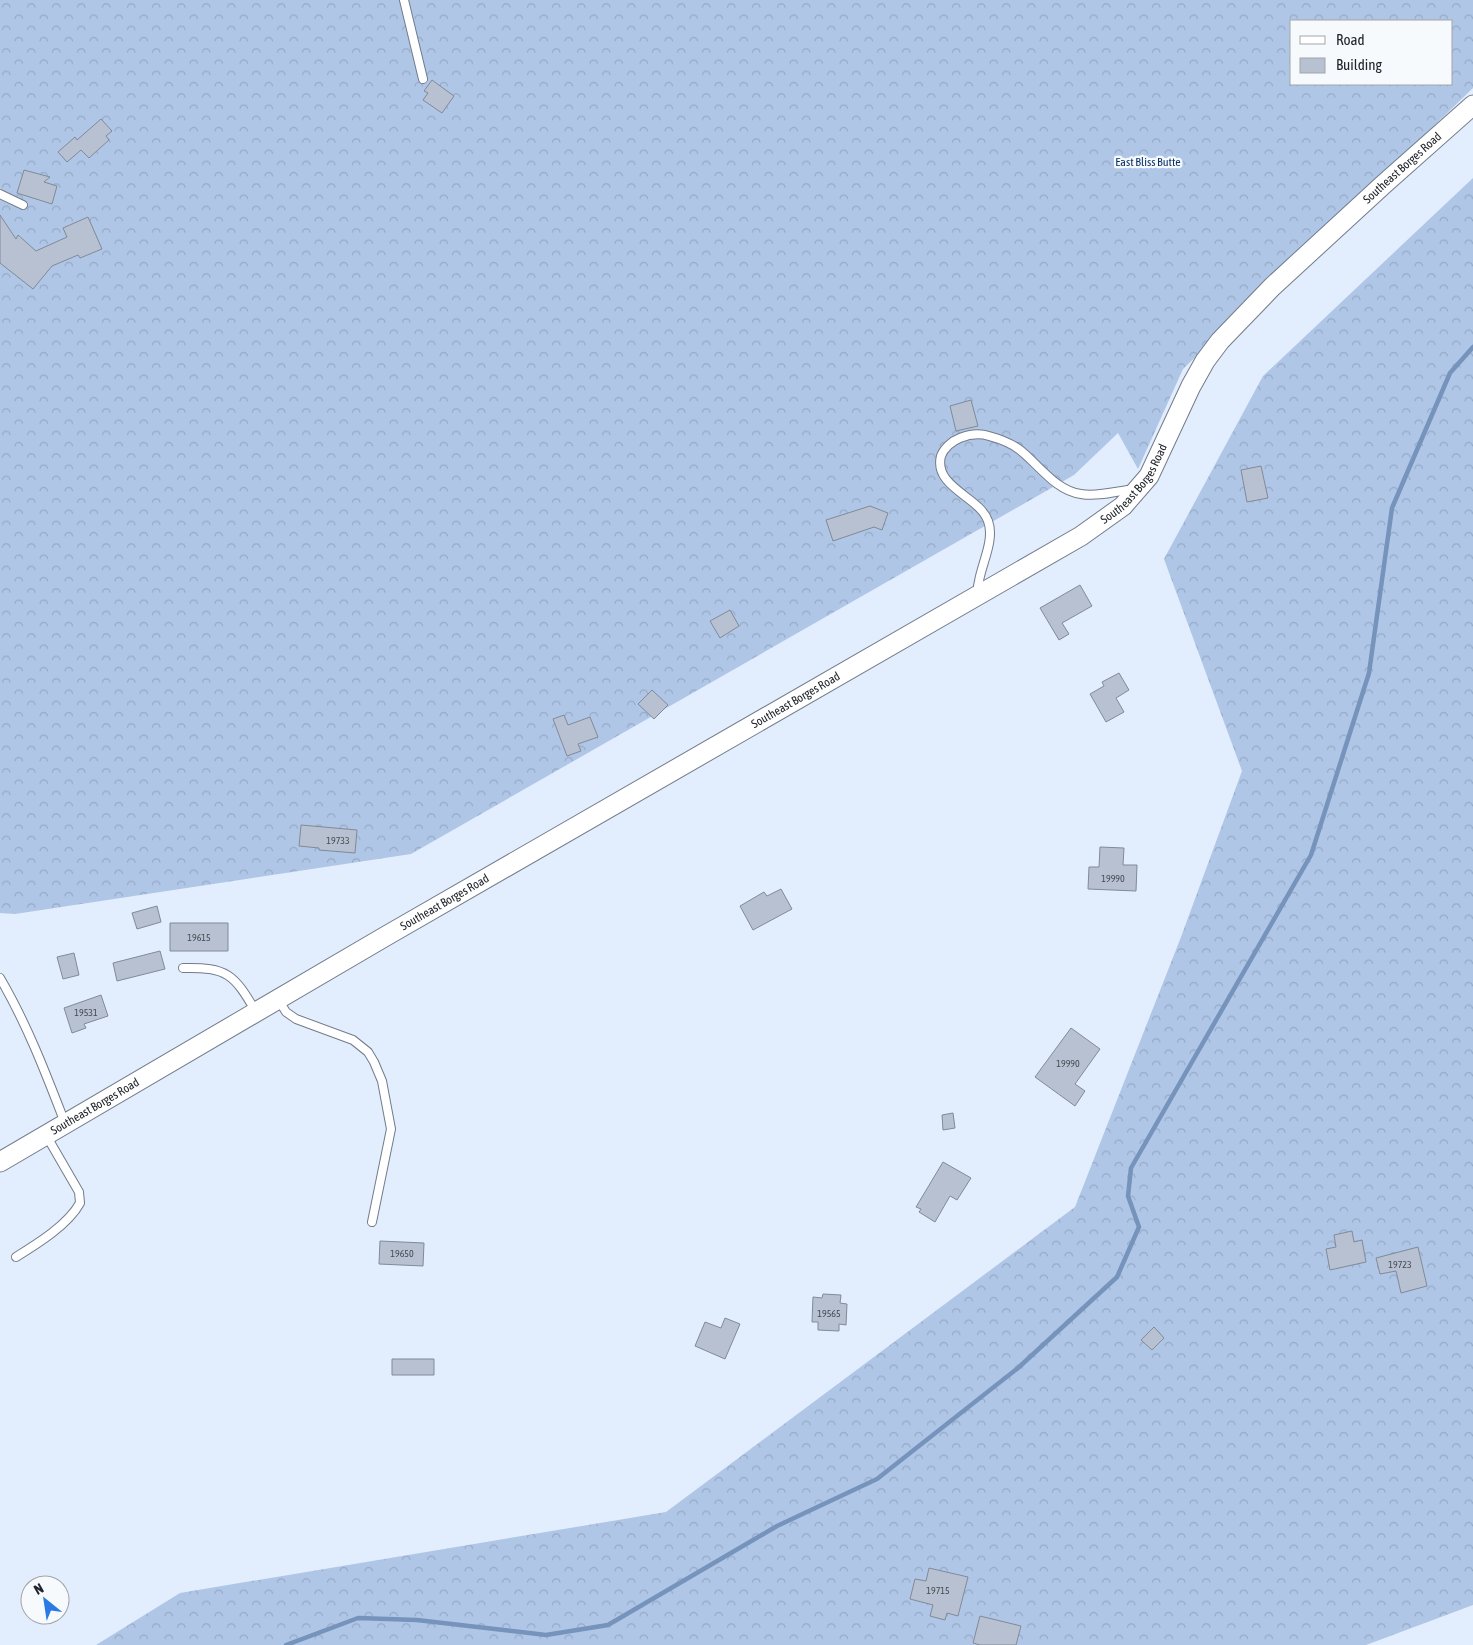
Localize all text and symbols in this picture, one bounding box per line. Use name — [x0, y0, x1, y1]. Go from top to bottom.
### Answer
legend — [1290, 20, 1453, 85]
text: Road — [1336, 31, 1365, 48]
text: Building — [1336, 56, 1382, 73]
street label: Southeast Borges Road — [1360, 129, 1444, 206]
park label: East Bliss Butte — [1115, 155, 1181, 169]
street label: Southeast Borges Road — [1098, 442, 1170, 527]
street label: Southeast Borges Road — [749, 669, 843, 731]
house number: 19733 — [326, 835, 350, 846]
street label: Southeast Borges Road — [398, 871, 491, 933]
house number: 19990 — [1101, 873, 1125, 884]
house number: 19615 — [187, 932, 211, 943]
house number: 19531 — [74, 1007, 98, 1018]
house number: 19990 — [1056, 1058, 1080, 1069]
street label: Southeast Borges Road — [48, 1075, 142, 1138]
house number: 19650 — [390, 1248, 414, 1259]
house number: 19723 — [1388, 1259, 1412, 1270]
house number: 19565 — [817, 1308, 841, 1319]
north arrow — [20, 1575, 70, 1625]
text: N — [31, 1580, 46, 1598]
house number: 19715 — [926, 1585, 950, 1596]

